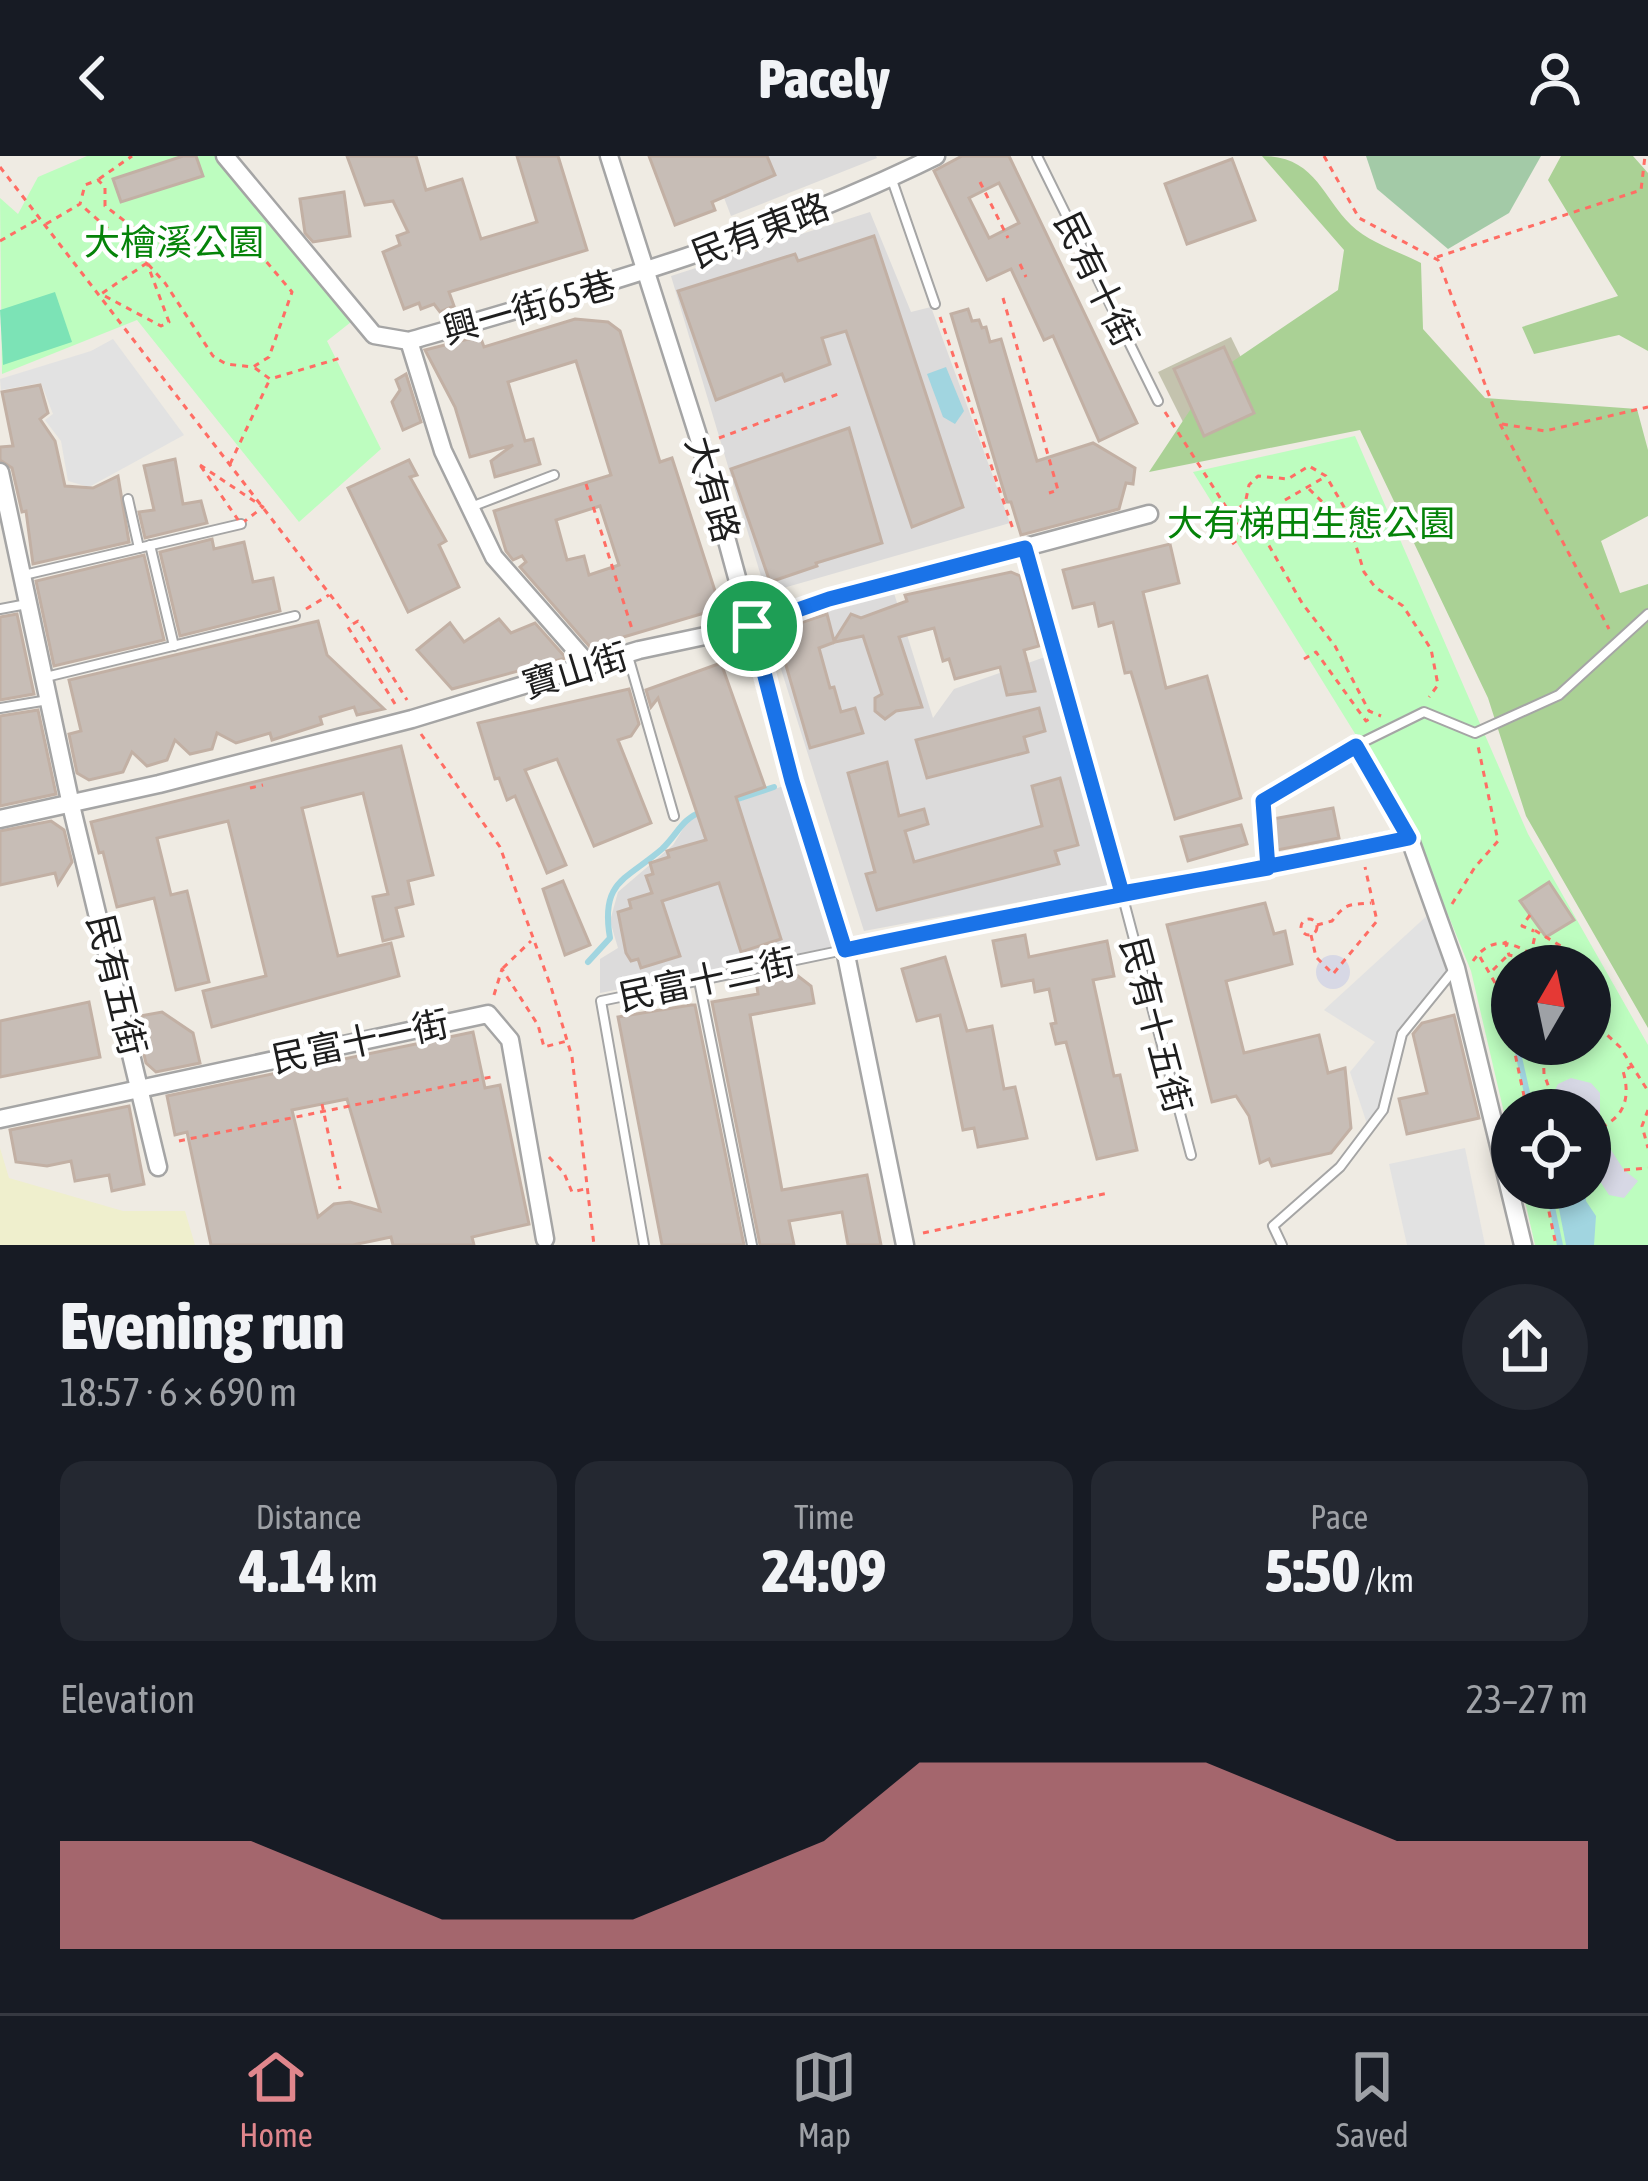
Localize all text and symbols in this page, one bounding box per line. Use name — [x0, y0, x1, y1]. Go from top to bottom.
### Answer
icon: back — [60, 45, 126, 111]
icon: person — [1522, 45, 1588, 111]
text: Pacely — [758, 48, 890, 109]
street label: 民有東路 — [685, 185, 835, 275]
street label: 民有十街 — [1047, 205, 1147, 353]
park label: 大檜溪公園 — [84, 221, 264, 263]
street label: 興一街65巷 — [438, 262, 620, 352]
street label: 大有路 — [678, 431, 748, 547]
park label: 大有梯田生態公園 — [1167, 502, 1455, 544]
pin — [701, 575, 803, 677]
icon: arrive — [719, 593, 785, 659]
street label: 寶山街 — [517, 634, 633, 706]
street label: 民有五街 — [79, 910, 155, 1060]
street label: 民有十五街 — [1112, 933, 1200, 1117]
street label: 民富十三街 — [615, 940, 799, 1018]
north arrow — [1491, 945, 1611, 1065]
map controls — [1491, 945, 1611, 1209]
street label: 民富十一街 — [268, 1002, 452, 1080]
button: locate — [1491, 1089, 1611, 1209]
button: share — [1462, 1284, 1588, 1410]
text: Evening run — [60, 1287, 345, 1363]
text: 18:57 · 6 × 690 m — [60, 1370, 297, 1414]
text: Distance — [256, 1498, 362, 1536]
text: Time — [794, 1498, 854, 1536]
text: Pace — [1310, 1498, 1368, 1536]
text: 4.14 — [240, 1536, 335, 1605]
text: 24:09 — [762, 1536, 886, 1605]
text: 5:50 — [1265, 1536, 1360, 1605]
text: km — [335, 1561, 378, 1599]
text: /km — [1360, 1561, 1414, 1599]
text: Elevation — [60, 1677, 195, 1721]
text: 23–27 m — [1466, 1677, 1588, 1721]
tab: Home — [239, 2044, 313, 2154]
tab: Map — [791, 2044, 857, 2154]
tab: Saved — [1336, 2044, 1409, 2154]

